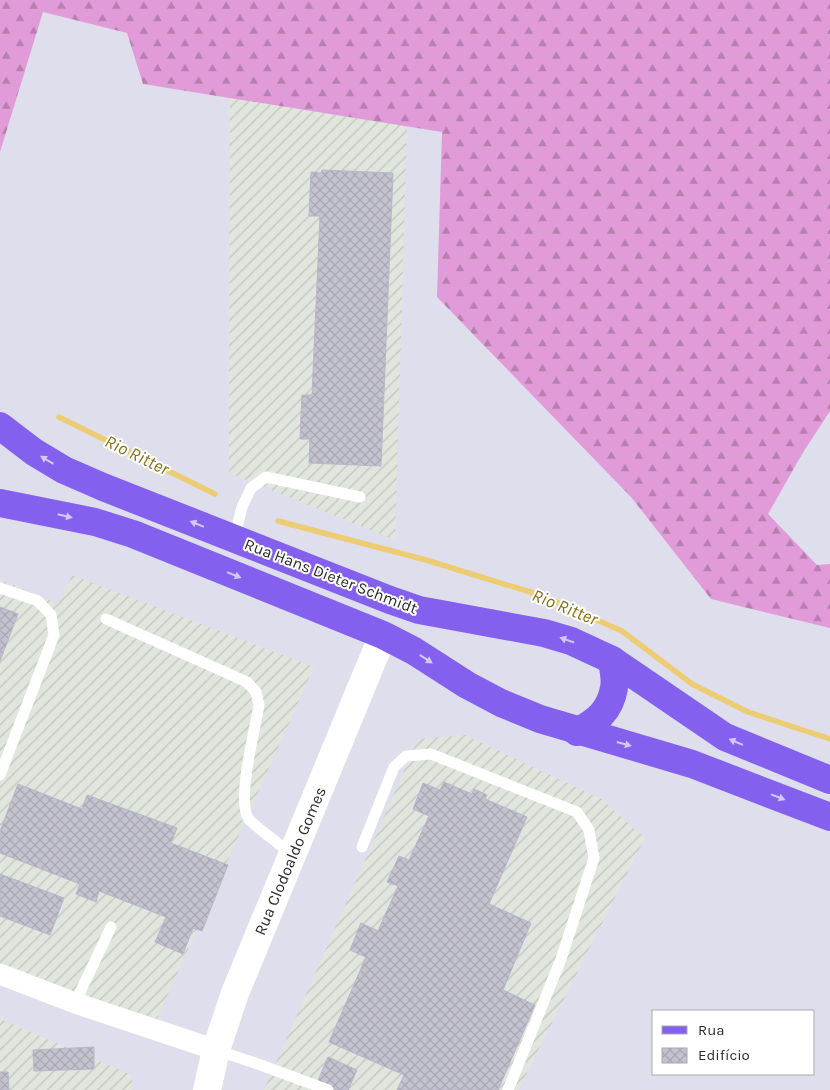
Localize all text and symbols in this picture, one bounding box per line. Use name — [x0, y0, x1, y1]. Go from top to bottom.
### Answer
water label: Rio Ritter — [101, 430, 174, 480]
one-way arrow — [41, 456, 54, 465]
one-way arrow — [57, 512, 73, 520]
one-way arrow — [189, 520, 204, 527]
street label: Rua Hans Dieter Schmidt — [242, 534, 420, 618]
one-way arrow — [227, 572, 241, 580]
water label: Rio Ritter — [529, 584, 602, 630]
one-way arrow — [560, 636, 575, 643]
one-way arrow — [419, 654, 433, 663]
one-way arrow — [729, 737, 743, 745]
one-way arrow — [617, 741, 632, 749]
street label: Rua Clodoaldo Gomes — [250, 784, 330, 938]
one-way arrow — [771, 793, 786, 801]
legend — [652, 1010, 815, 1075]
text: Rua — [698, 1021, 725, 1039]
text: Edifício — [698, 1046, 750, 1064]

